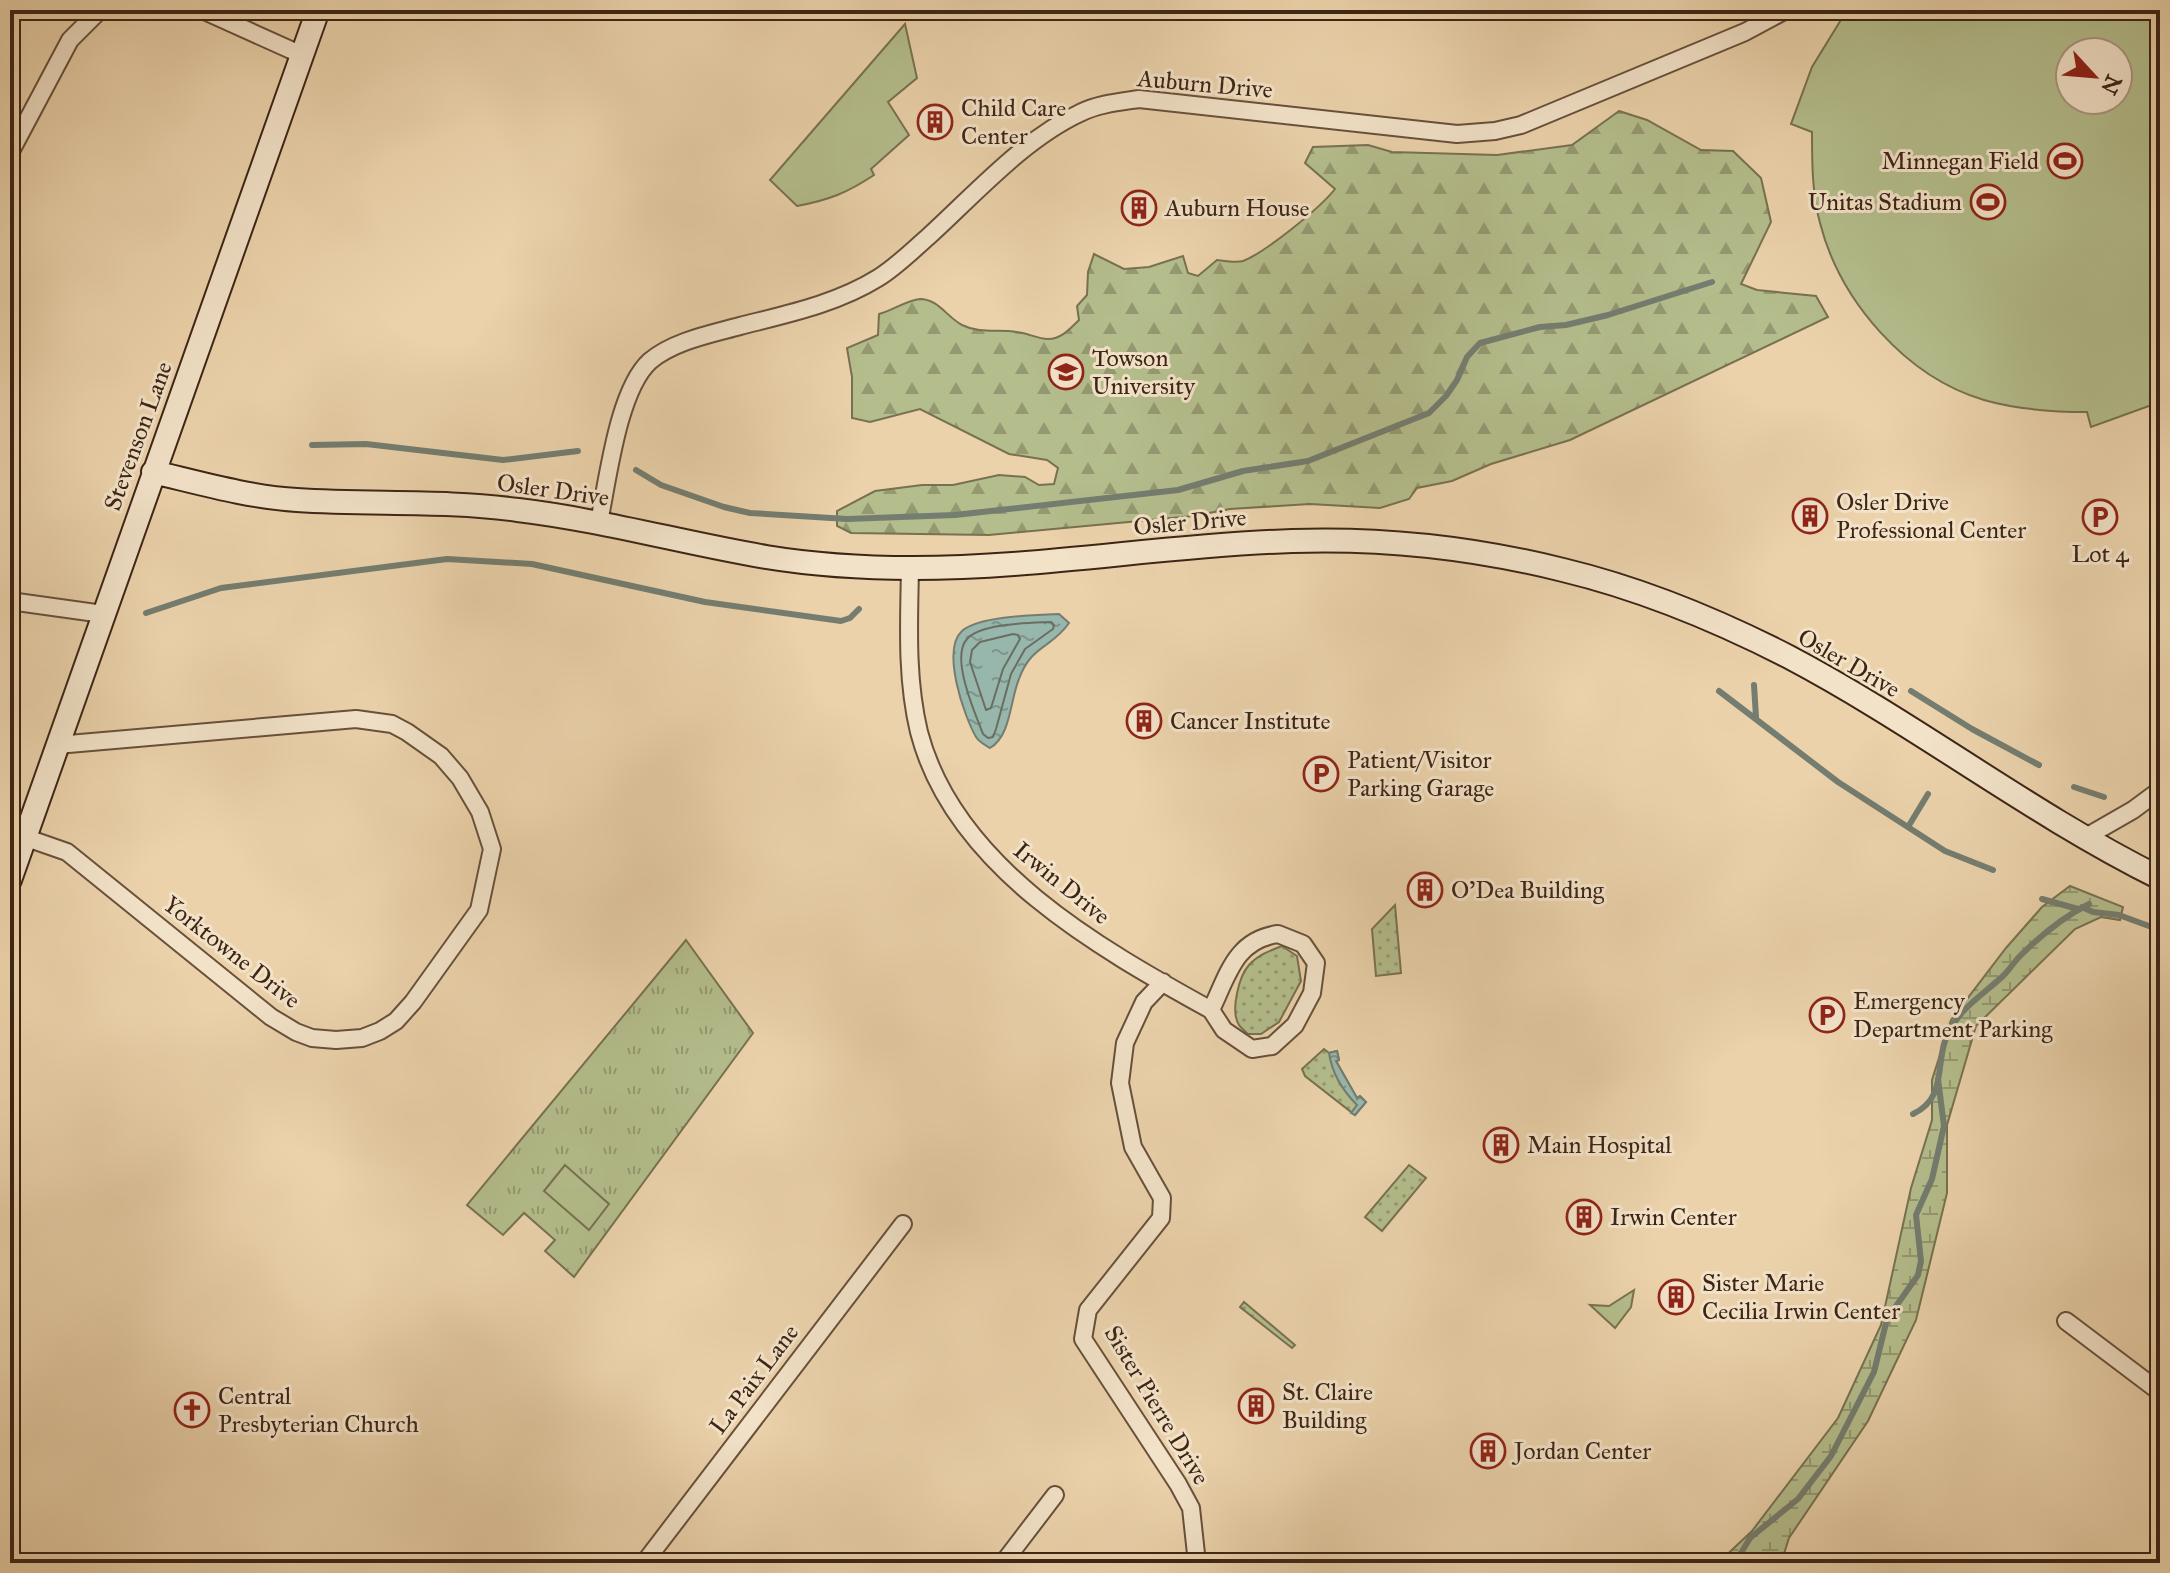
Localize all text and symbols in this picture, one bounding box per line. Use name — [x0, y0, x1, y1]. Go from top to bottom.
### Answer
north arrow — [2054, 36, 2134, 116]
street label: Auburn Drive — [1135, 63, 1274, 105]
text: N — [2095, 70, 2128, 99]
place label: Child Care Center — [961, 93, 1066, 151]
building icon: Child Care Center — [916, 103, 954, 141]
sports icon: Minnegan Field — [2046, 142, 2084, 180]
place label: Minnegan Field — [1882, 146, 2039, 176]
sports icon: Unitas Stadium — [1969, 183, 2007, 221]
place label: Unitas Stadium — [1808, 187, 1962, 217]
building icon: Auburn House — [1120, 189, 1158, 227]
place label: Auburn House — [1164, 193, 1309, 223]
place label: Towson University — [1092, 343, 1196, 401]
school or university icon: Towson University — [1047, 353, 1085, 391]
street label: Stevenson Lane — [97, 357, 179, 515]
street label: Osler Drive — [495, 467, 611, 513]
place label: Osler Drive Professional Center — [1836, 487, 2026, 545]
building icon: Osler Drive Professional Center — [1791, 497, 1829, 535]
parking icon: Lot 4 — [2081, 498, 2119, 536]
street label: Osler Drive — [1132, 502, 1248, 542]
place label: Lot 4 — [2071, 539, 2129, 569]
street label: Osler Drive — [1793, 622, 1905, 704]
building icon: Cancer Institute — [1125, 702, 1163, 740]
place label: Cancer Institute — [1170, 706, 1331, 736]
place label: Patient/Visitor Parking Garage — [1347, 745, 1494, 803]
parking icon: Patient/Visitor Parking Garage — [1302, 755, 1340, 793]
street label: Irwin Drive — [1008, 835, 1116, 931]
building icon: O'Dea Building — [1406, 871, 1444, 909]
place label: O'Dea Building — [1451, 875, 1605, 905]
street label: Yorktowne Drive — [157, 889, 307, 1015]
place label: Emergency Department Parking — [1853, 986, 2053, 1044]
parking icon: Emergency Department Parking — [1808, 996, 1846, 1034]
building icon: Main Hospital — [1482, 1126, 1520, 1164]
place label: Main Hospital — [1527, 1130, 1672, 1160]
building icon: Irwin Center — [1565, 1198, 1603, 1236]
place label: Irwin Center — [1610, 1202, 1737, 1232]
place label: Sister Marie Cecilia Irwin Center — [1702, 1268, 1900, 1326]
building icon: Sister Marie Cecilia Irwin Center — [1657, 1278, 1695, 1316]
street label: La Paix Lane — [703, 1318, 805, 1440]
street label: Sister Pierre Drive — [1098, 1320, 1216, 1490]
place label: St. Claire Building — [1282, 1377, 1373, 1435]
place label: Central Presbyterian Church — [218, 1381, 419, 1439]
building icon: St. Claire Building — [1237, 1387, 1275, 1425]
church icon: Central Presbyterian Church — [173, 1391, 211, 1429]
building icon: Jordan Center — [1469, 1432, 1507, 1470]
place label: Jordan Center — [1511, 1436, 1651, 1466]

